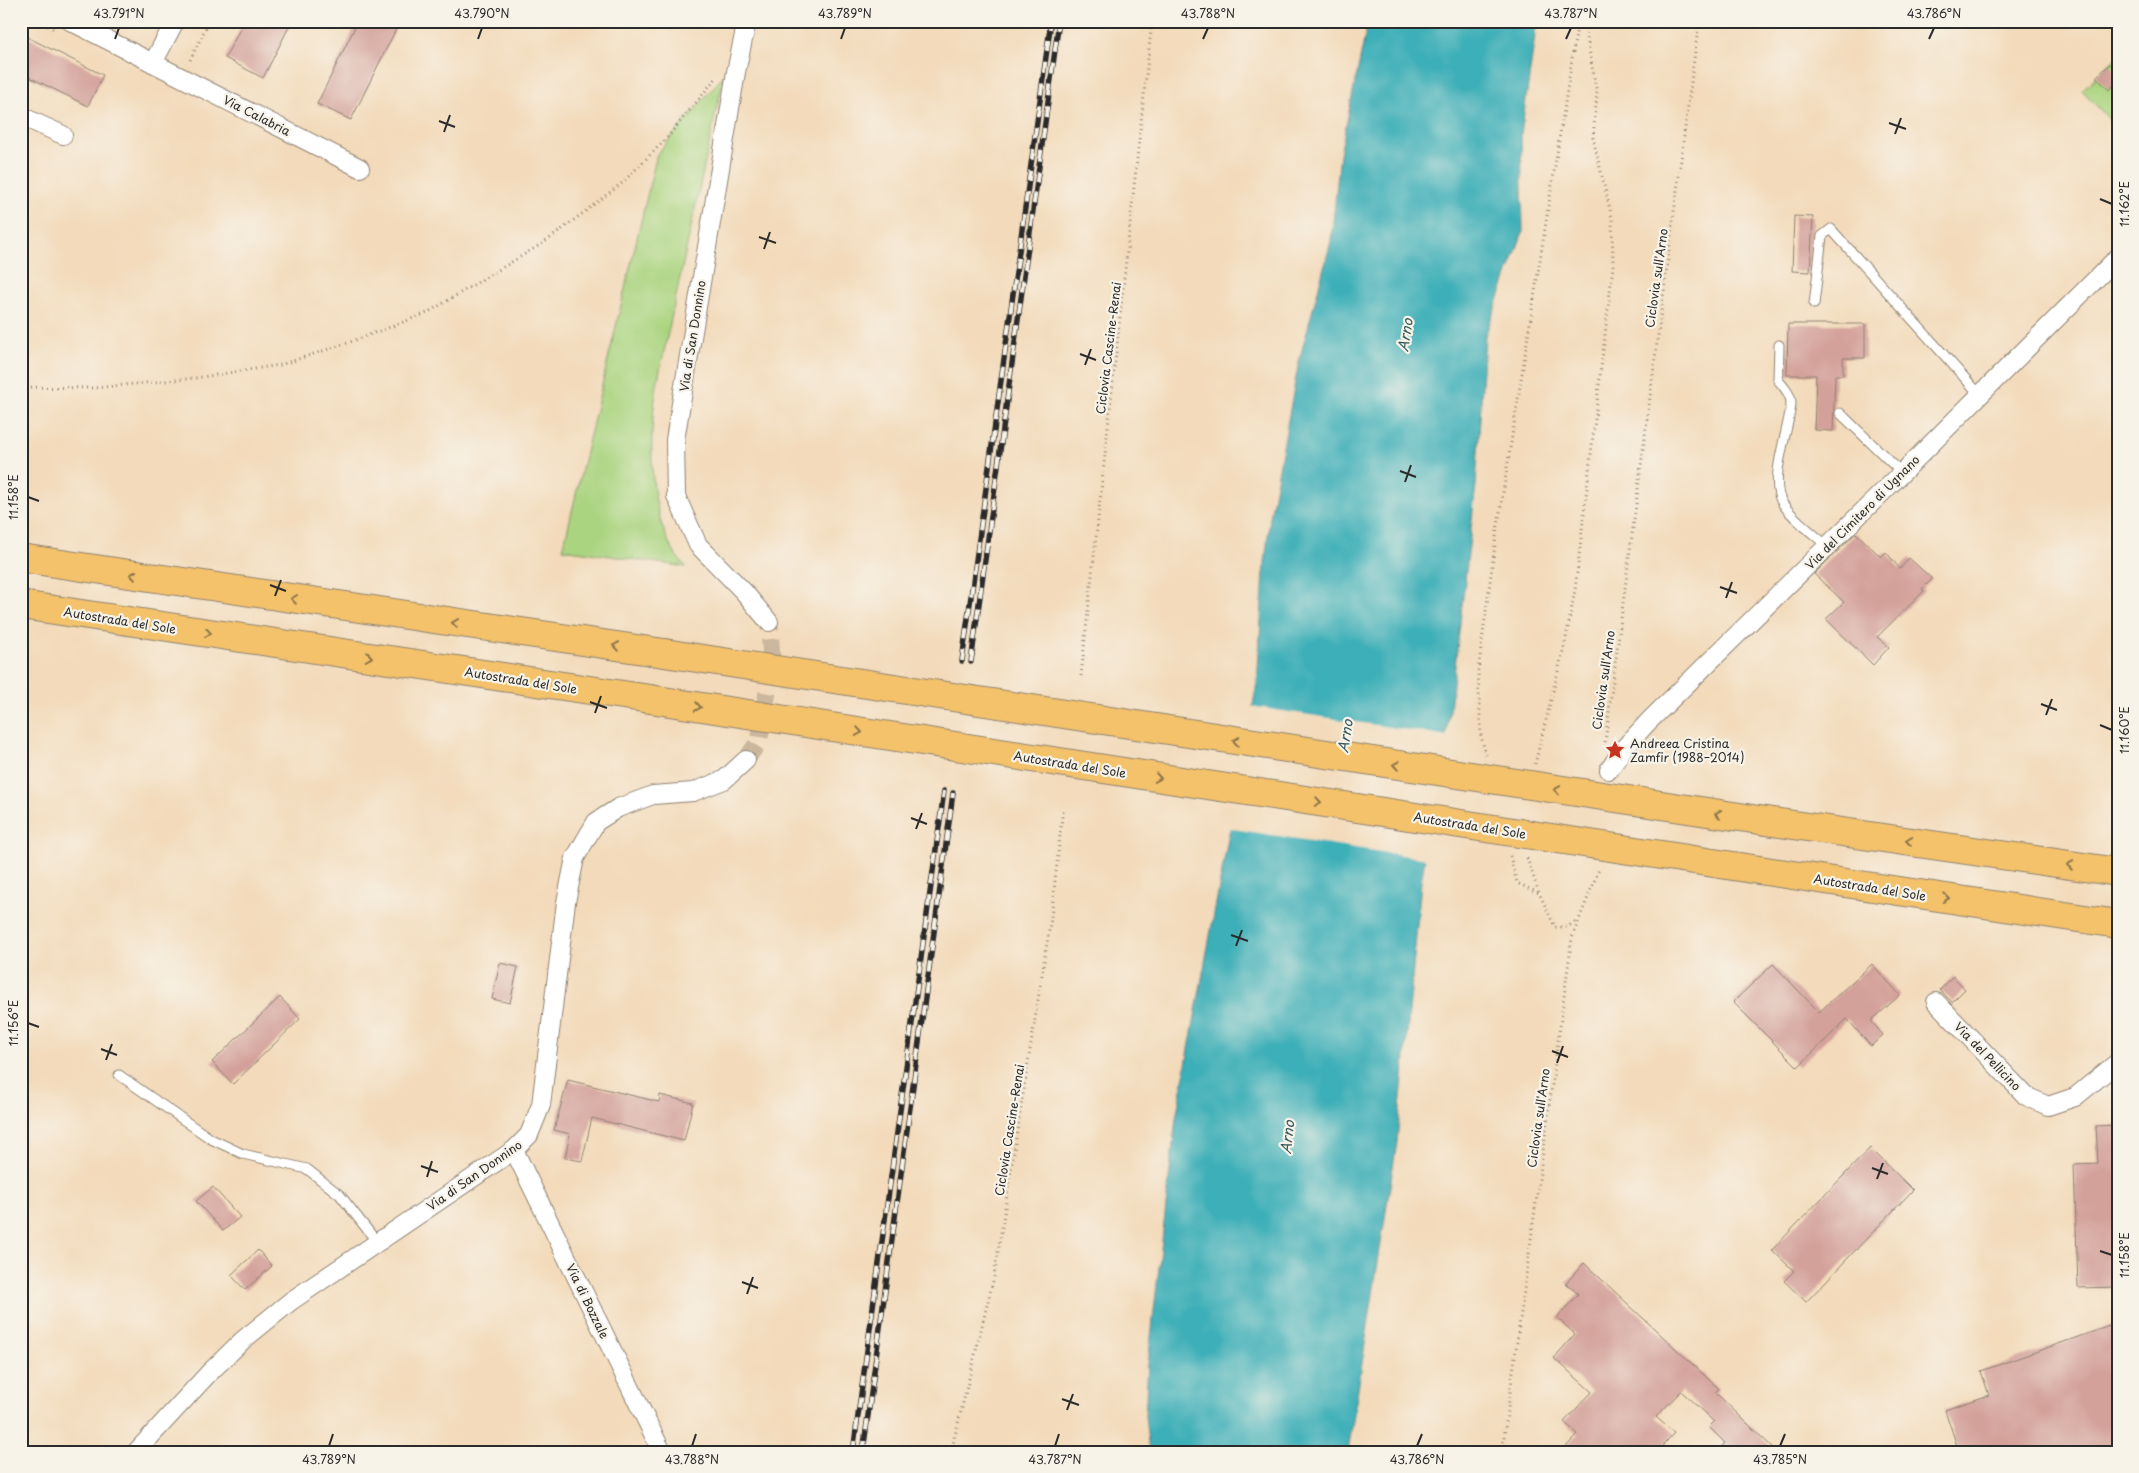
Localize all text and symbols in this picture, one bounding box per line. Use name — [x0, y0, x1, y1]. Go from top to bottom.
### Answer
text: 43.791°N — [93, 4, 145, 22]
text: 43.790°N — [454, 4, 510, 22]
text: 43.789°N — [818, 4, 872, 22]
text: 43.788°N — [1181, 4, 1235, 22]
text: 43.787°N — [1544, 4, 1598, 22]
text: 43.786°N — [1907, 4, 1961, 22]
street label: Via Calabria — [220, 90, 294, 140]
text: 11.162°E — [2115, 181, 2133, 227]
street label: Ciclovia sull'Arno — [1640, 227, 1672, 329]
street label: Via di San Donnino — [674, 279, 710, 393]
street label: Ciclovia Cascine-Renai — [1091, 281, 1125, 415]
water label: Arno — [1392, 316, 1418, 353]
street label: Via del Cimitero di Ugnano — [1801, 450, 1924, 573]
text: 11.158°E — [4, 474, 22, 520]
one-way arrow — [129, 571, 138, 581]
one-way arrow — [290, 594, 298, 605]
street label: Autostrada del Sole — [62, 602, 178, 638]
one-way arrow — [451, 618, 459, 628]
one-way arrow — [204, 628, 212, 638]
street label: Ciclovia sull'Arno — [1587, 629, 1619, 731]
one-way arrow — [611, 642, 620, 652]
one-way arrow — [364, 652, 373, 662]
street label: Autostrada del Sole — [463, 662, 579, 698]
one-way arrow — [695, 701, 703, 712]
text: 11.160°E — [2115, 706, 2133, 754]
water label: Arno — [1332, 717, 1358, 754]
one-way arrow — [854, 726, 863, 736]
place label: Andreea Cristina Zamfir (1988–2014) — [1630, 734, 1744, 766]
one-way arrow — [1231, 736, 1240, 746]
place icon: Andreea Cristina Zamfir (1988–2014) — [1604, 739, 1626, 761]
street label: Autostrada del Sole — [1012, 746, 1128, 782]
one-way arrow — [1392, 760, 1400, 771]
one-way arrow — [1153, 772, 1162, 782]
one-way arrow — [1553, 785, 1561, 795]
one-way arrow — [1314, 797, 1323, 807]
street label: Autostrada del Sole — [1412, 807, 1528, 843]
one-way arrow — [1713, 809, 1721, 820]
one-way arrow — [1904, 836, 1913, 846]
one-way arrow — [2065, 860, 2073, 871]
street label: Autostrada del Sole — [1812, 869, 1928, 905]
one-way arrow — [1942, 892, 1950, 903]
text: 11.156°E — [4, 1000, 22, 1046]
street label: Via del Pellicino — [1950, 1018, 2026, 1095]
street label: Ciclovia Cascine-Renai — [990, 1063, 1028, 1197]
street label: Ciclovia sull'Arno — [1522, 1067, 1554, 1169]
water label: Arno — [1275, 1118, 1300, 1155]
street label: Via di San Donnino — [423, 1135, 526, 1215]
text: 11.158°E — [2115, 1232, 2133, 1278]
street label: Via di Bozzale — [562, 1260, 614, 1342]
text: 43.789°N — [302, 1450, 356, 1468]
text: 43.788°N — [665, 1450, 719, 1468]
text: 43.787°N — [1028, 1450, 1082, 1468]
text: 43.786°N — [1390, 1450, 1444, 1468]
text: 43.785°N — [1753, 1450, 1807, 1468]

